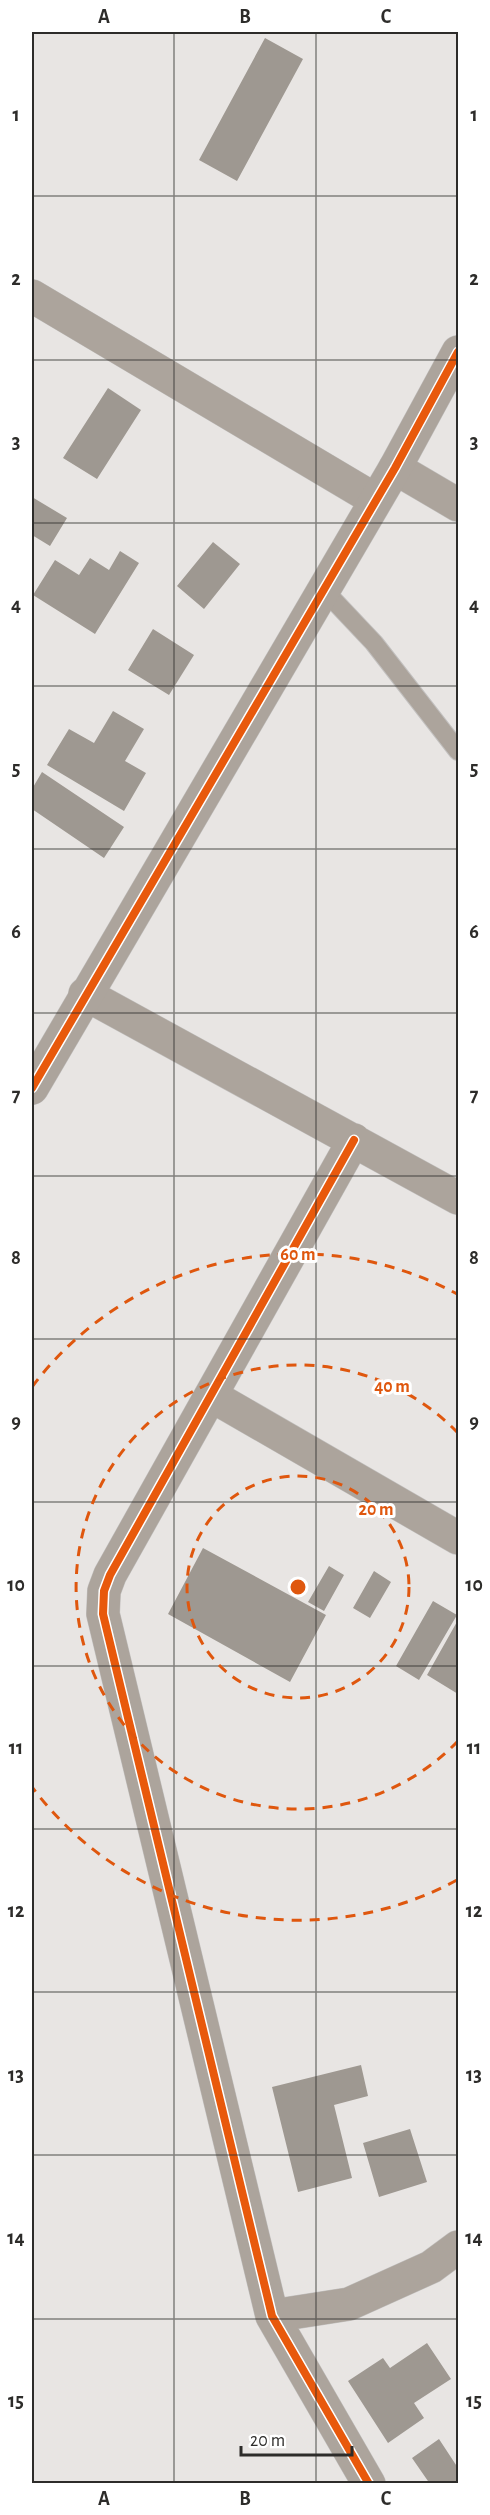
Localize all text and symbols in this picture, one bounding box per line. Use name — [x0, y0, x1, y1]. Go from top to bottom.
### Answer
text: A — [98, 7, 110, 27]
text: B — [239, 7, 251, 27]
text: C — [381, 7, 392, 27]
text: 1 — [12, 105, 20, 125]
text: 1 — [470, 105, 478, 125]
text: 2 — [11, 269, 21, 289]
text: 2 — [469, 269, 479, 289]
text: 3 — [12, 432, 20, 452]
text: 3 — [470, 432, 478, 452]
text: 4 — [11, 595, 21, 615]
text: 4 — [469, 595, 479, 615]
text: 5 — [12, 759, 20, 779]
text: 5 — [470, 759, 478, 779]
text: 6 — [11, 922, 21, 942]
text: 6 — [469, 922, 479, 942]
text: 7 — [12, 1085, 21, 1105]
text: 7 — [470, 1085, 479, 1105]
text: 60 m — [280, 1246, 316, 1264]
text: 8 — [11, 1248, 21, 1268]
text: 8 — [469, 1248, 479, 1268]
text: 40 m — [374, 1378, 410, 1396]
text: 9 — [11, 1412, 21, 1432]
text: 9 — [469, 1412, 479, 1432]
text: 20 m — [358, 1501, 394, 1519]
text: 10 — [7, 1575, 25, 1595]
text: 10 — [465, 1575, 483, 1595]
centre of rings — [288, 1577, 308, 1597]
text: 11 — [9, 1738, 23, 1758]
text: 11 — [467, 1738, 481, 1758]
text: 12 — [8, 1901, 24, 1921]
text: 12 — [466, 1901, 482, 1921]
text: 13 — [8, 2065, 24, 2085]
text: 13 — [466, 2065, 482, 2085]
text: 14 — [7, 2228, 25, 2248]
text: 14 — [465, 2228, 483, 2248]
text: 15 — [8, 2391, 24, 2411]
text: 15 — [466, 2391, 482, 2411]
scale bar — [241, 2419, 352, 2457]
text: 20 m — [250, 2432, 285, 2450]
text: A — [98, 2489, 110, 2509]
text: B — [239, 2489, 251, 2509]
text: C — [381, 2489, 392, 2509]

